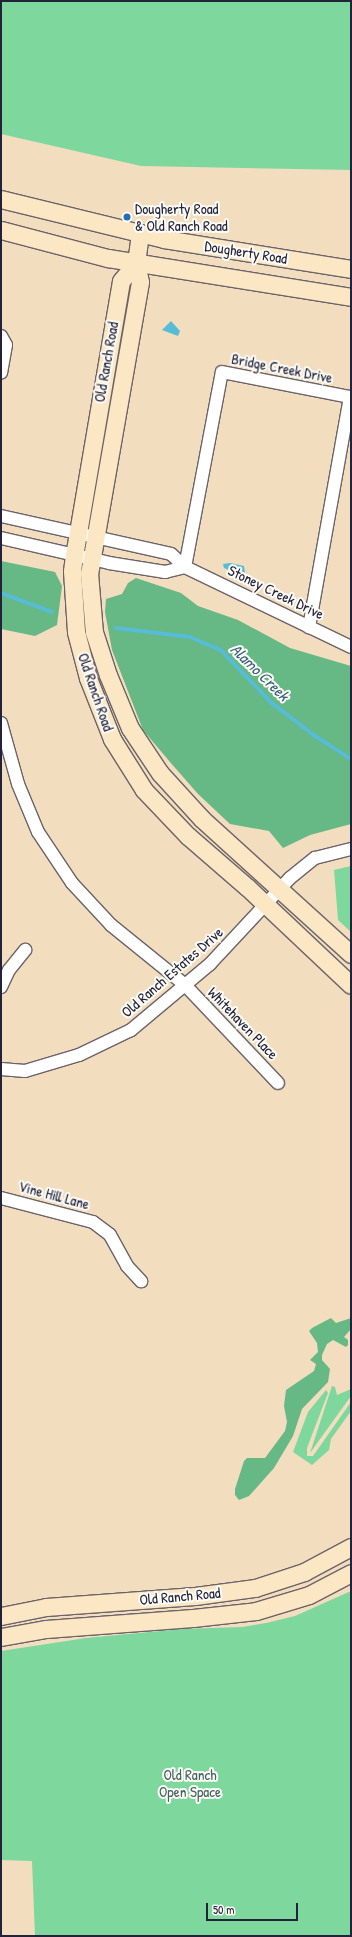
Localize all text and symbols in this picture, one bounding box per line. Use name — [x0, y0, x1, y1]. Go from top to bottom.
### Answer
place label: Dougherty Road & Old Ranch Road — [135, 199, 228, 234]
marker: Dougherty Road & Old Ranch Road — [122, 212, 132, 222]
street label: Dougherty Road — [203, 237, 289, 267]
street label: Old Ranch Road — [90, 320, 122, 404]
street label: Bridge Creek Drive — [230, 349, 334, 387]
street label: Stoney Creek Drive — [225, 561, 327, 623]
water label: Alamo Creek — [227, 640, 293, 704]
street label: Old Ranch Road — [74, 651, 118, 733]
street label: Old Ranch Estates Drive — [118, 923, 226, 1021]
street label: Whitehaven Place — [204, 983, 282, 1063]
street label: Vine Hill Lane — [17, 1177, 91, 1213]
street label: Old Ranch Road — [139, 1583, 221, 1609]
park label: Old Ranch Open Space — [159, 1765, 221, 1800]
scale bar — [208, 1895, 300, 1921]
text: 50 m — [213, 1901, 234, 1918]

